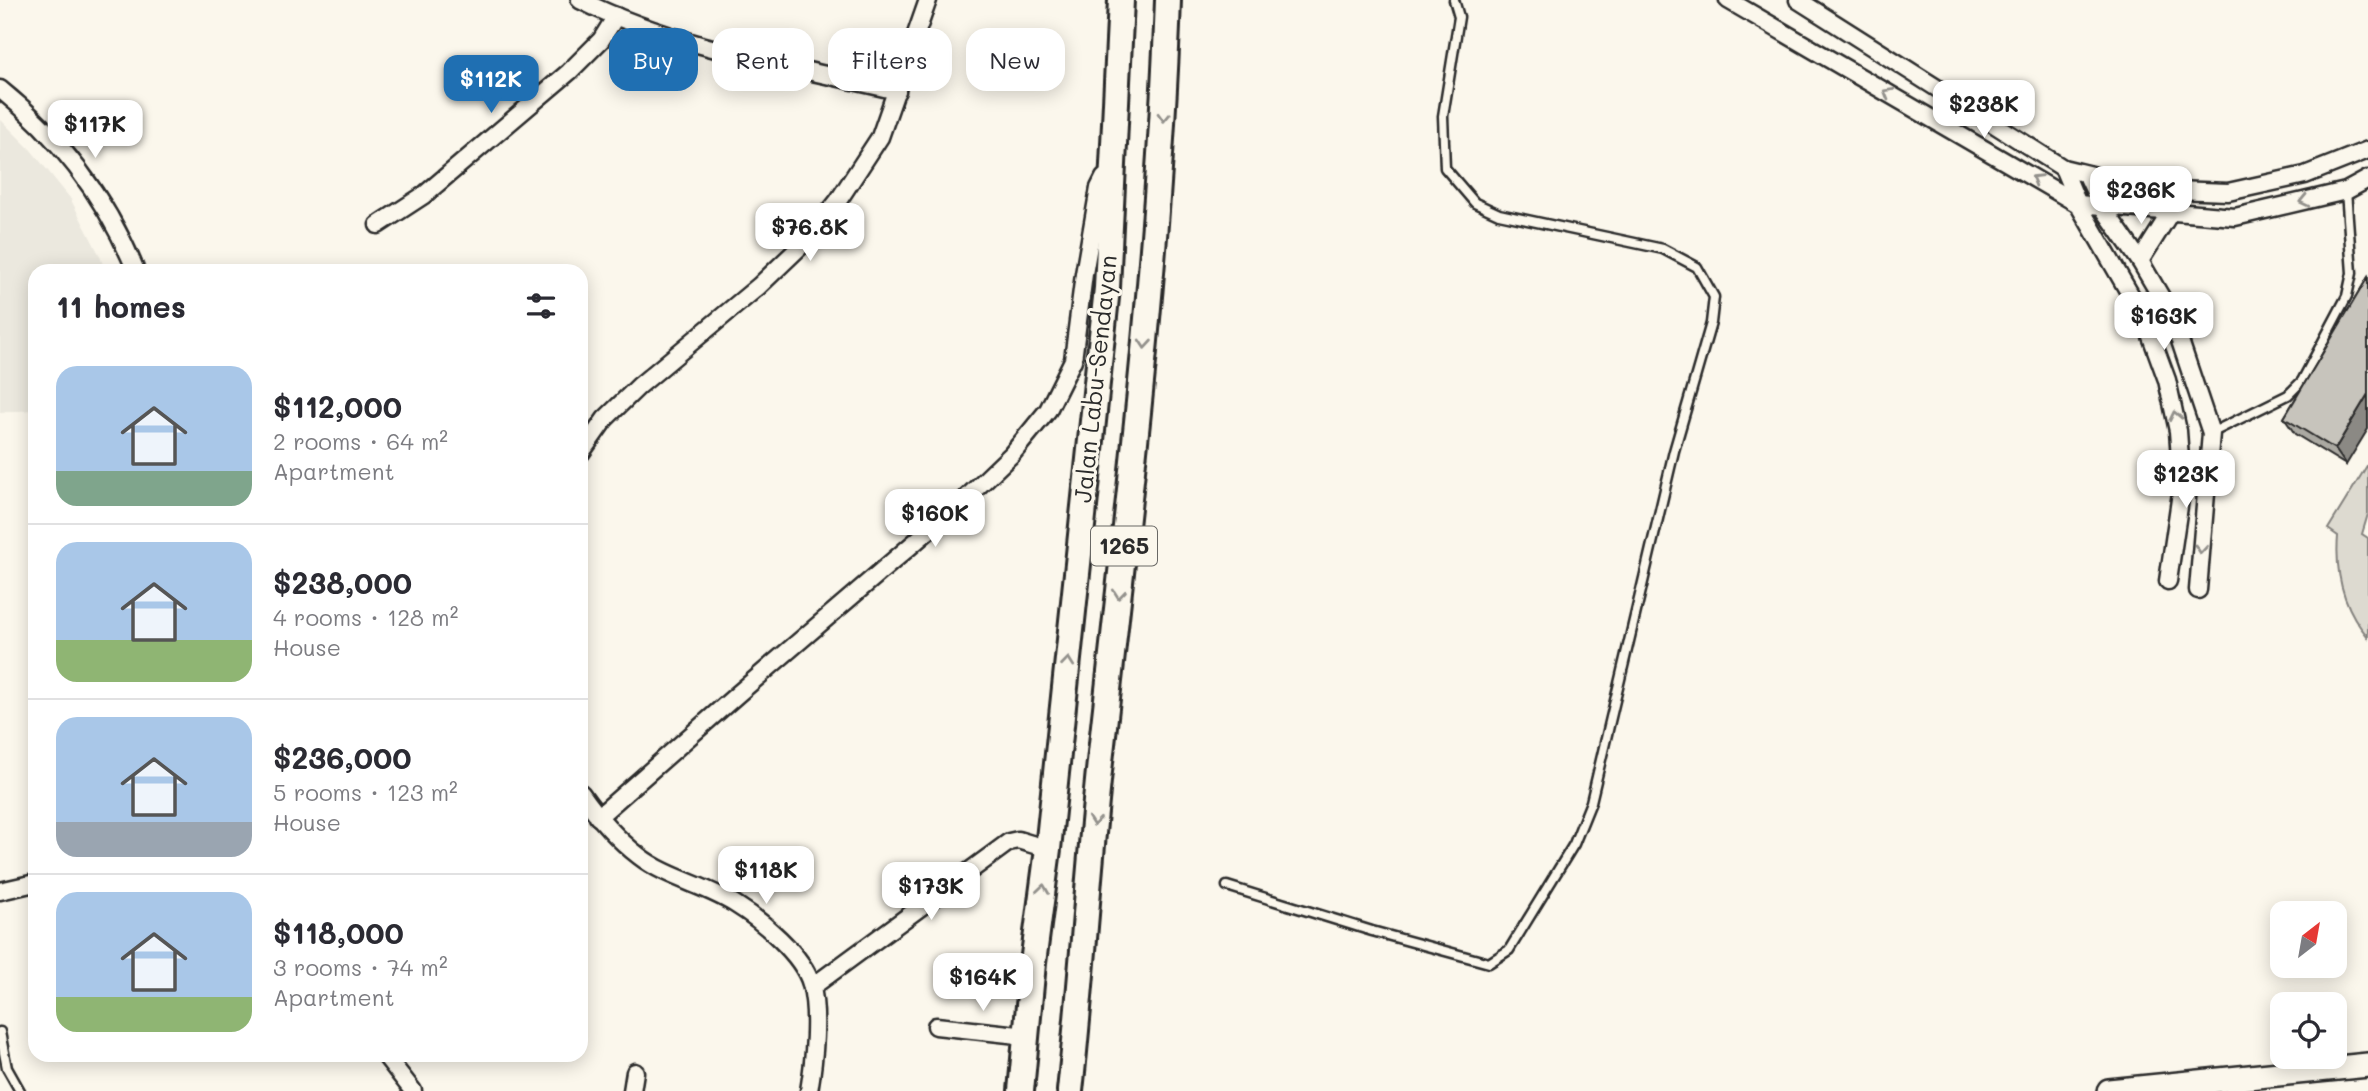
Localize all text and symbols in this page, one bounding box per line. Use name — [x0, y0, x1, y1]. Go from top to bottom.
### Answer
chip: Buy — [609, 28, 698, 91]
chip: Rent — [712, 28, 814, 91]
chip: Filters — [828, 28, 952, 91]
chip: New — [966, 28, 1065, 91]
pin: $112K — [442, 55, 540, 115]
text: $112K — [460, 63, 522, 93]
pin: $238K — [1935, 80, 2033, 140]
one-way arrow — [1883, 88, 1895, 101]
text: $238K — [1949, 88, 2019, 118]
pin: $117K — [46, 100, 144, 160]
text: $117K — [64, 108, 126, 138]
one-way arrow — [1157, 112, 1172, 123]
pin: $236K — [2092, 166, 2190, 226]
text: $236K — [2106, 174, 2176, 204]
one-way arrow — [2031, 175, 2044, 188]
one-way arrow — [2298, 193, 2310, 207]
pin: $76.8K — [753, 204, 867, 263]
text: $76.8K — [771, 211, 849, 241]
street label: Jalan Labu-Sendayan — [1066, 253, 1123, 504]
text: 11 homes — [56, 286, 186, 326]
icon: filters — [522, 287, 560, 325]
pin: $163K — [2115, 292, 2213, 352]
text: $163K — [2130, 300, 2198, 330]
one-way arrow — [1138, 339, 1153, 350]
text: $112,000 — [273, 386, 402, 426]
icon: home — [112, 394, 196, 478]
one-way arrow — [2168, 410, 2183, 422]
text: 2 rooms · 64 m² — [273, 426, 448, 456]
pin: $123K — [2137, 450, 2235, 510]
text: Apartment — [273, 456, 395, 486]
text: $123K — [2153, 458, 2219, 488]
pin: $160K — [886, 490, 984, 549]
text: $160K — [901, 497, 969, 527]
road number: 1265 — [1091, 526, 1157, 566]
one-way arrow — [2194, 544, 2209, 555]
text: $238,000 — [273, 562, 412, 602]
icon: home — [112, 570, 196, 654]
one-way arrow — [1111, 589, 1126, 600]
text: 4 rooms · 128 m² — [273, 602, 458, 632]
text: House — [273, 632, 341, 662]
one-way arrow — [1060, 657, 1075, 668]
text: $236,000 — [273, 737, 412, 777]
icon: home — [112, 745, 196, 829]
text: 5 rooms · 123 m² — [273, 777, 458, 807]
text: House — [273, 807, 341, 837]
one-way arrow — [1087, 815, 1102, 826]
pin: $118K — [717, 846, 815, 906]
text: $118K — [734, 854, 798, 884]
pin: $173K — [882, 862, 980, 922]
text: $173K — [898, 870, 964, 900]
one-way arrow — [1035, 883, 1050, 894]
north arrow — [2270, 901, 2347, 978]
map controls — [2270, 901, 2347, 1069]
text: $118,000 — [273, 912, 404, 952]
icon: home — [112, 920, 196, 1004]
text: 3 rooms · 74 m² — [273, 952, 448, 982]
pin: $164K — [934, 954, 1032, 1013]
text: $164K — [949, 961, 1017, 991]
text: Apartment — [273, 982, 395, 1012]
button: locate — [2270, 992, 2347, 1069]

